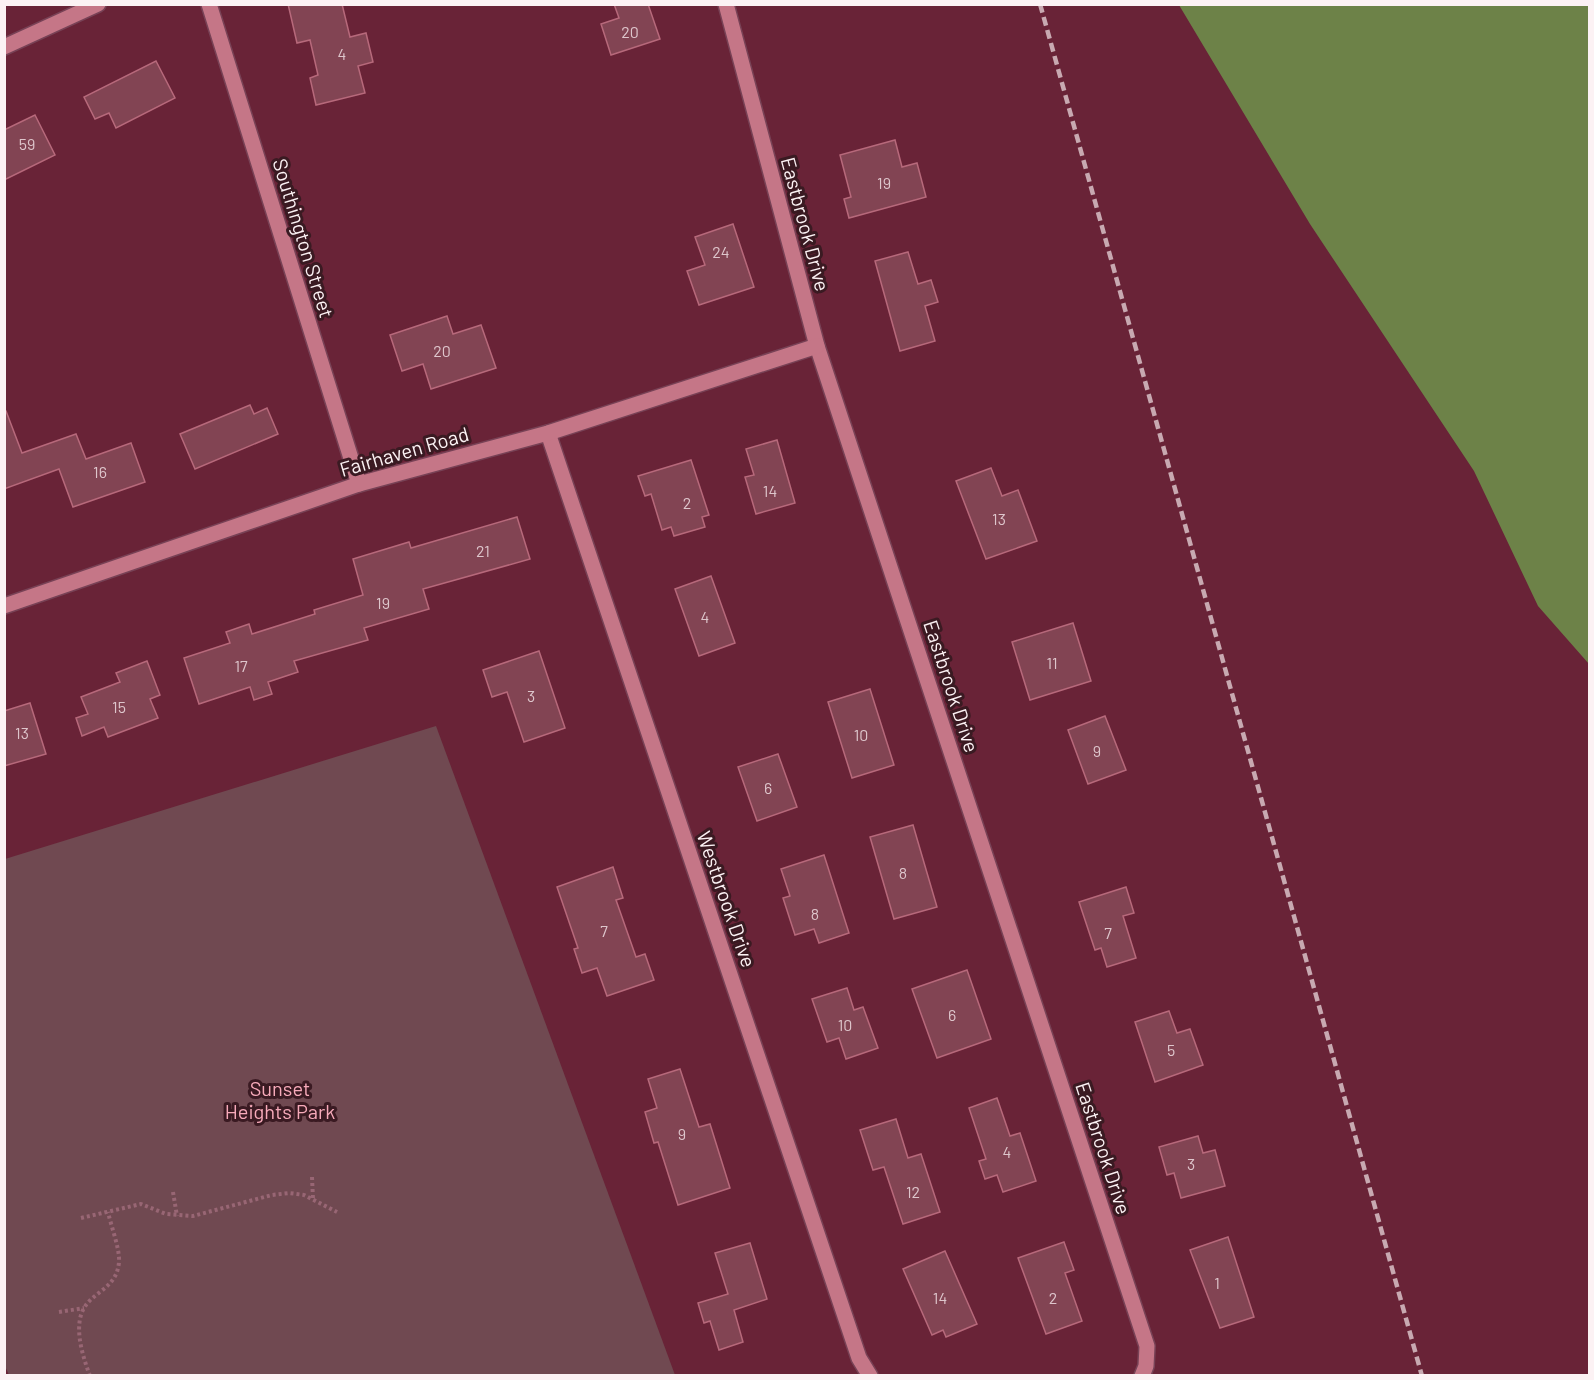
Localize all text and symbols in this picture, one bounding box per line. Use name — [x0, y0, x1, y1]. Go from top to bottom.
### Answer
house number: 20 — [621, 22, 639, 41]
house number: 4 — [338, 44, 346, 63]
house number: 59 — [19, 134, 35, 153]
street label: Eastbrook Drive — [777, 154, 835, 294]
street label: Southington Street — [268, 155, 340, 321]
house number: 19 — [877, 173, 891, 192]
house number: 24 — [712, 242, 730, 261]
house number: 20 — [433, 341, 451, 360]
street label: Fairhaven Road — [337, 421, 471, 481]
house number: 16 — [93, 462, 107, 481]
house number: 14 — [763, 481, 777, 500]
house number: 2 — [683, 493, 691, 512]
house number: 13 — [992, 509, 1006, 528]
house number: 21 — [476, 541, 490, 560]
house number: 19 — [376, 593, 390, 612]
house number: 4 — [701, 607, 709, 626]
street label: Eastbrook Drive — [919, 617, 985, 755]
house number: 11 — [1046, 653, 1058, 672]
house number: 17 — [234, 656, 248, 675]
house number: 3 — [527, 686, 535, 705]
house number: 15 — [112, 697, 126, 716]
house number: 13 — [15, 723, 29, 742]
house number: 10 — [854, 725, 868, 744]
house number: 9 — [1093, 741, 1101, 760]
house number: 6 — [764, 778, 772, 797]
street label: Westbrook Drive — [692, 828, 762, 970]
house number: 8 — [899, 863, 907, 882]
house number: 8 — [811, 904, 819, 923]
house number: 7 — [600, 921, 608, 940]
house number: 7 — [1104, 923, 1112, 942]
house number: 6 — [948, 1005, 956, 1024]
house number: 10 — [838, 1015, 852, 1034]
house number: 5 — [1167, 1040, 1175, 1059]
park label: Sunset Heights Park — [225, 1076, 335, 1123]
street label: Eastbrook Drive — [1071, 1079, 1137, 1217]
house number: 9 — [678, 1124, 686, 1143]
house number: 4 — [1003, 1142, 1011, 1161]
house number: 3 — [1187, 1154, 1195, 1173]
house number: 12 — [906, 1182, 920, 1201]
house number: 1 — [1214, 1273, 1220, 1292]
house number: 14 — [933, 1288, 947, 1307]
house number: 2 — [1049, 1288, 1057, 1307]

